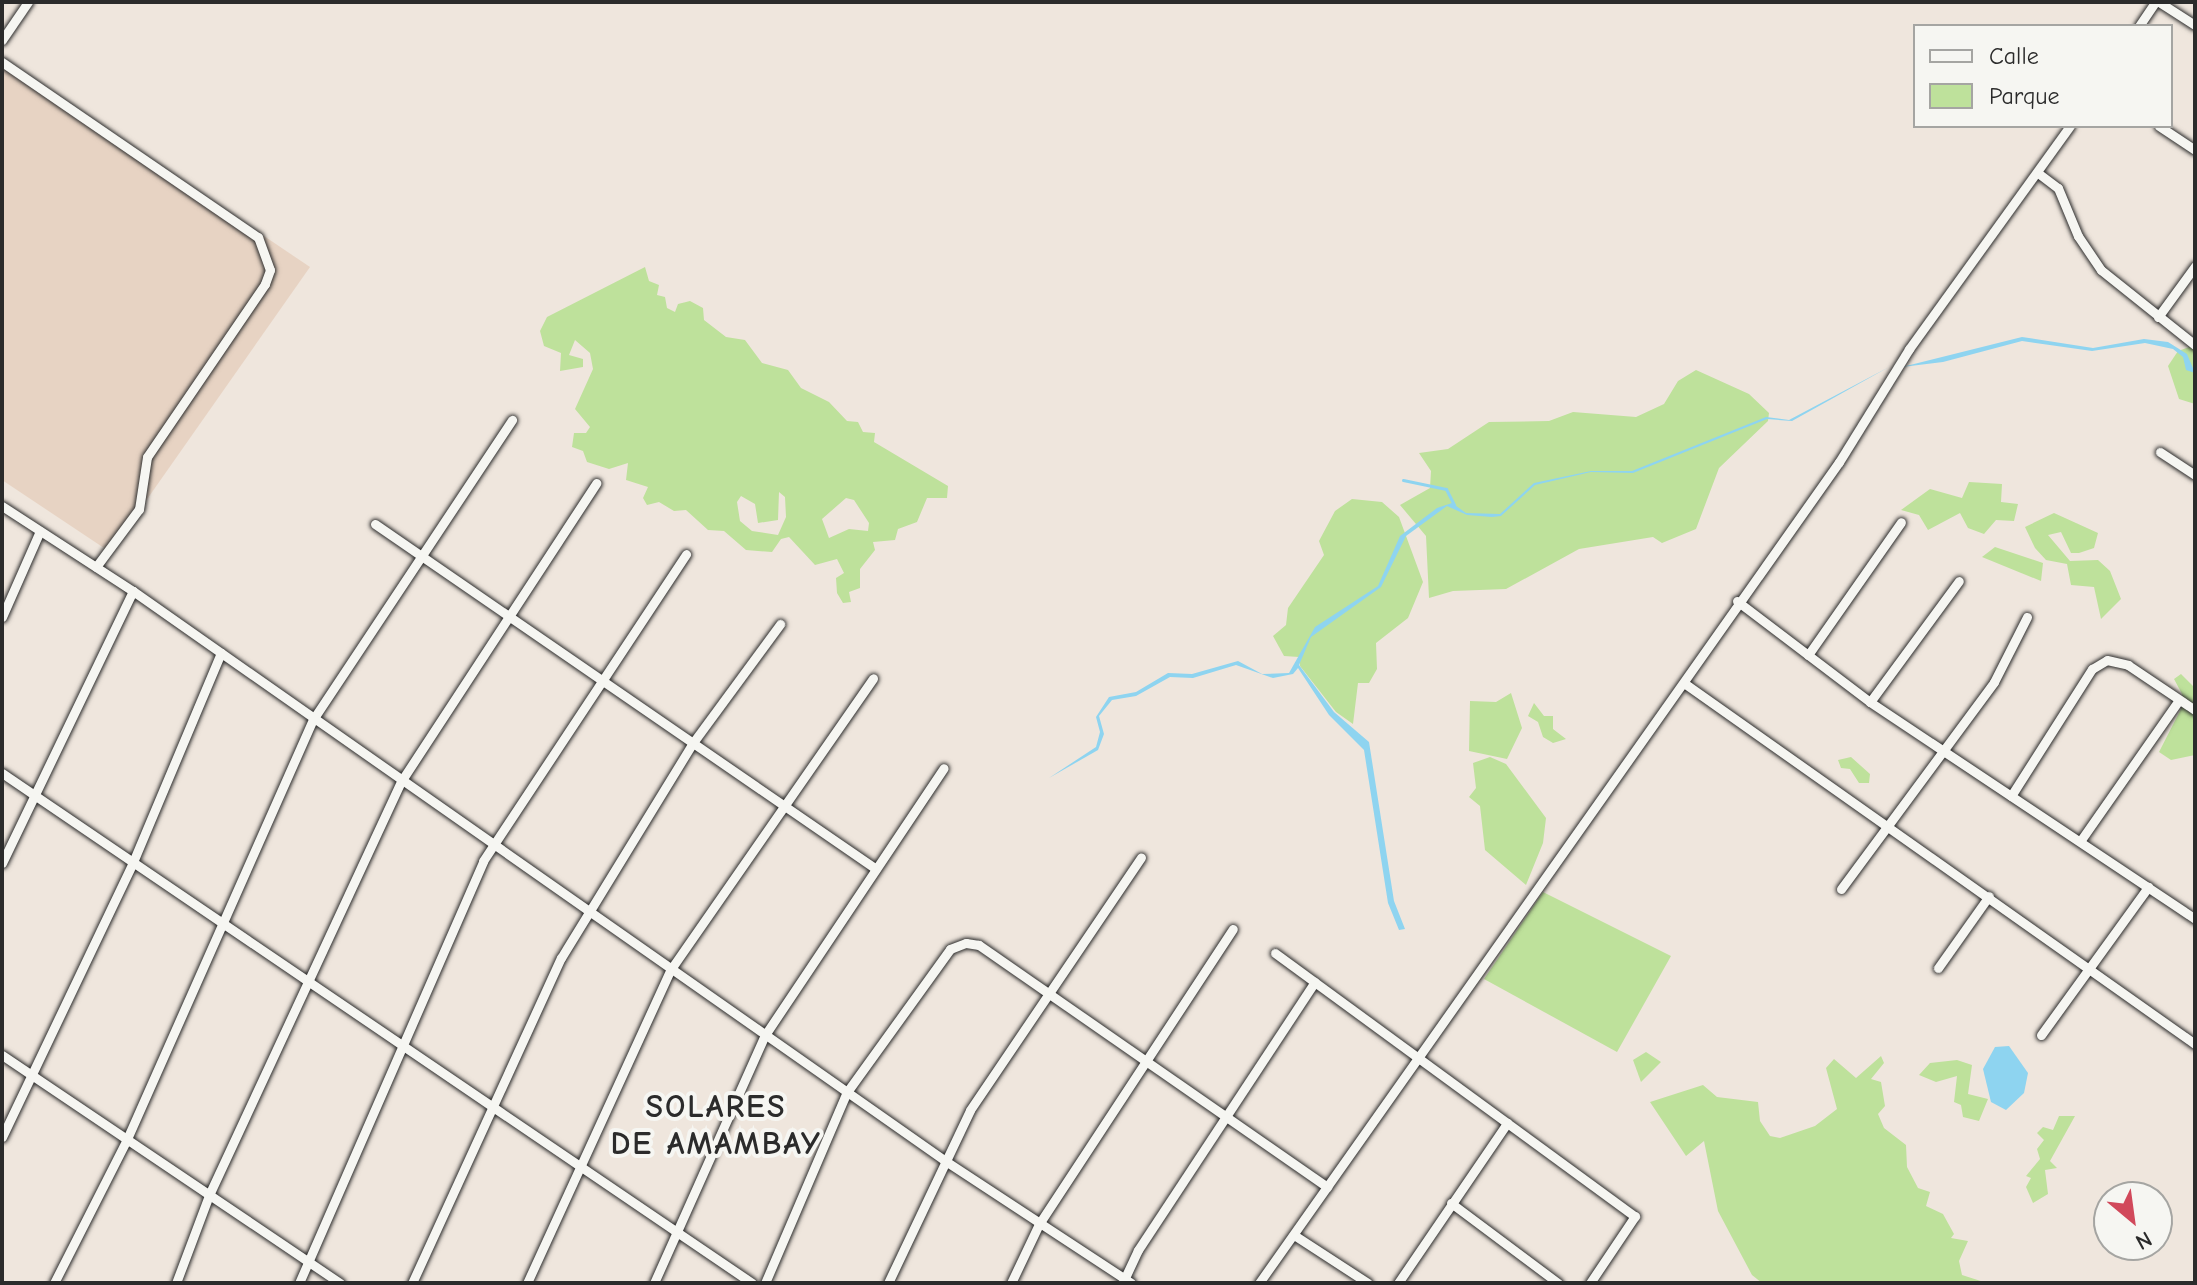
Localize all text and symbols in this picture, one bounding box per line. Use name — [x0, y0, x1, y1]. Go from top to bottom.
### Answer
legend — [1913, 24, 2173, 128]
text: Calle — [1989, 42, 2039, 70]
text: Parque — [1989, 82, 2060, 110]
district label: SOLARES DE AMAMBAY — [610, 1089, 822, 1164]
north arrow — [2093, 1181, 2173, 1261]
text: N — [2131, 1225, 2156, 1255]

